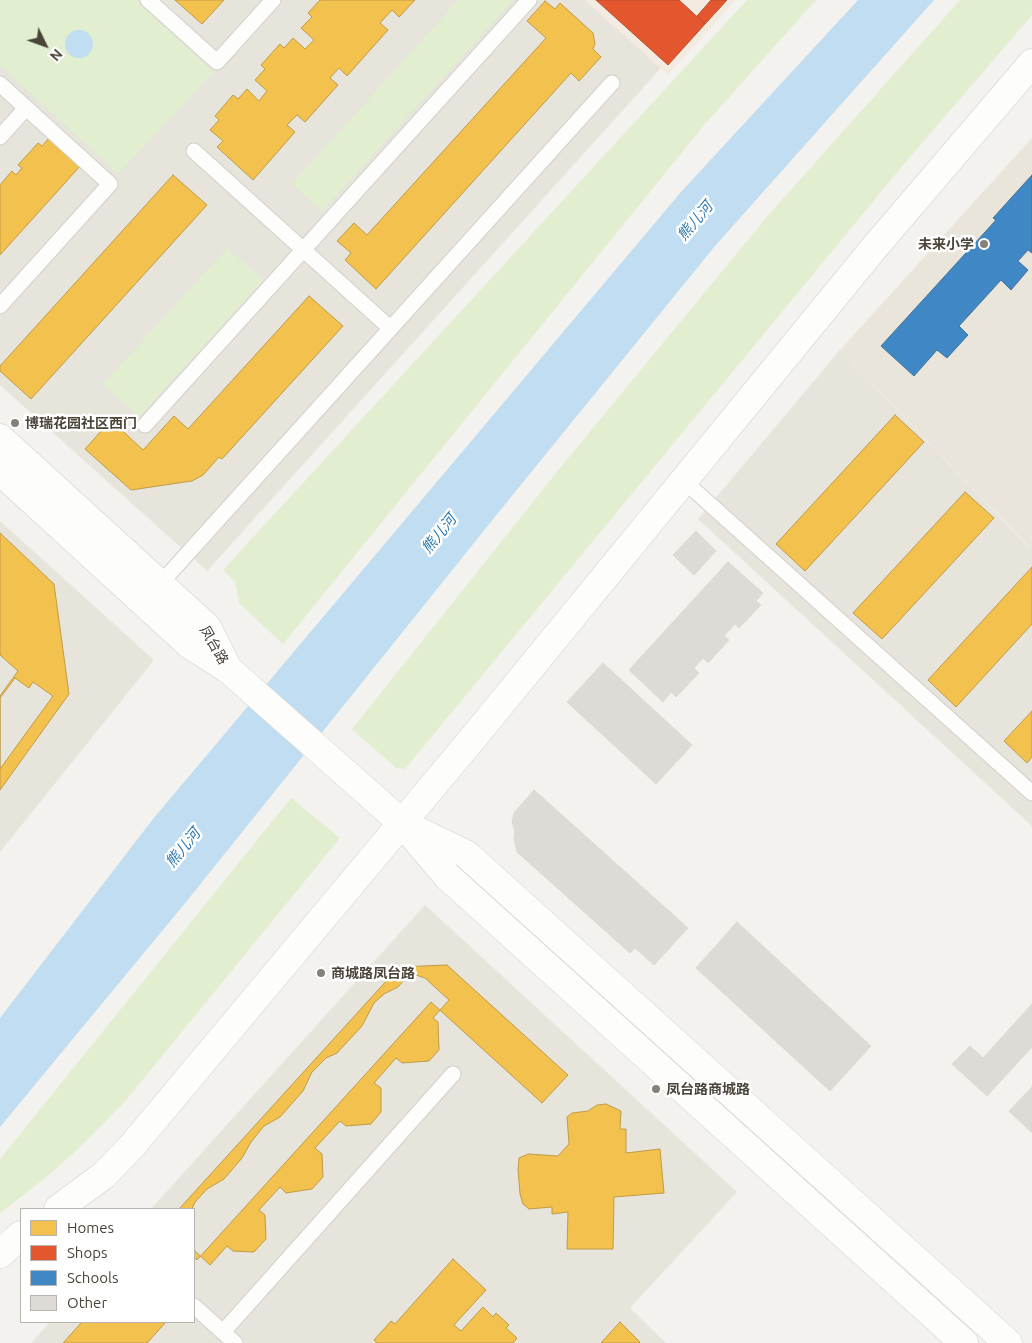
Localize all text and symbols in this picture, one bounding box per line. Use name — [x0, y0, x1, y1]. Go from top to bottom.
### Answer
north arrow — [20, 20, 70, 70]
text: N — [47, 46, 66, 64]
water label: 熊儿河 — [674, 198, 716, 244]
place label: 未来小学 — [918, 236, 974, 252]
marker: 未来小学 — [978, 238, 990, 250]
place label: 博瑞花园社区西门 — [25, 415, 137, 431]
marker: 博瑞花园社区西门 — [9, 417, 21, 429]
water label: 熊儿河 — [418, 511, 460, 557]
street label: 凤台路 — [196, 623, 232, 667]
water label: 熊儿河 — [162, 825, 204, 871]
place label: 商城路凤台路 — [331, 965, 415, 981]
marker: 商城路凤台路 — [315, 967, 327, 979]
place label: 凤台路商城路 — [666, 1081, 750, 1097]
marker: 凤台路商城路 — [650, 1083, 662, 1095]
legend — [20, 1208, 195, 1323]
text: Homes — [67, 1219, 114, 1236]
text: Shops — [67, 1244, 108, 1261]
text: Schools — [67, 1269, 118, 1286]
text: Other — [67, 1294, 107, 1311]

